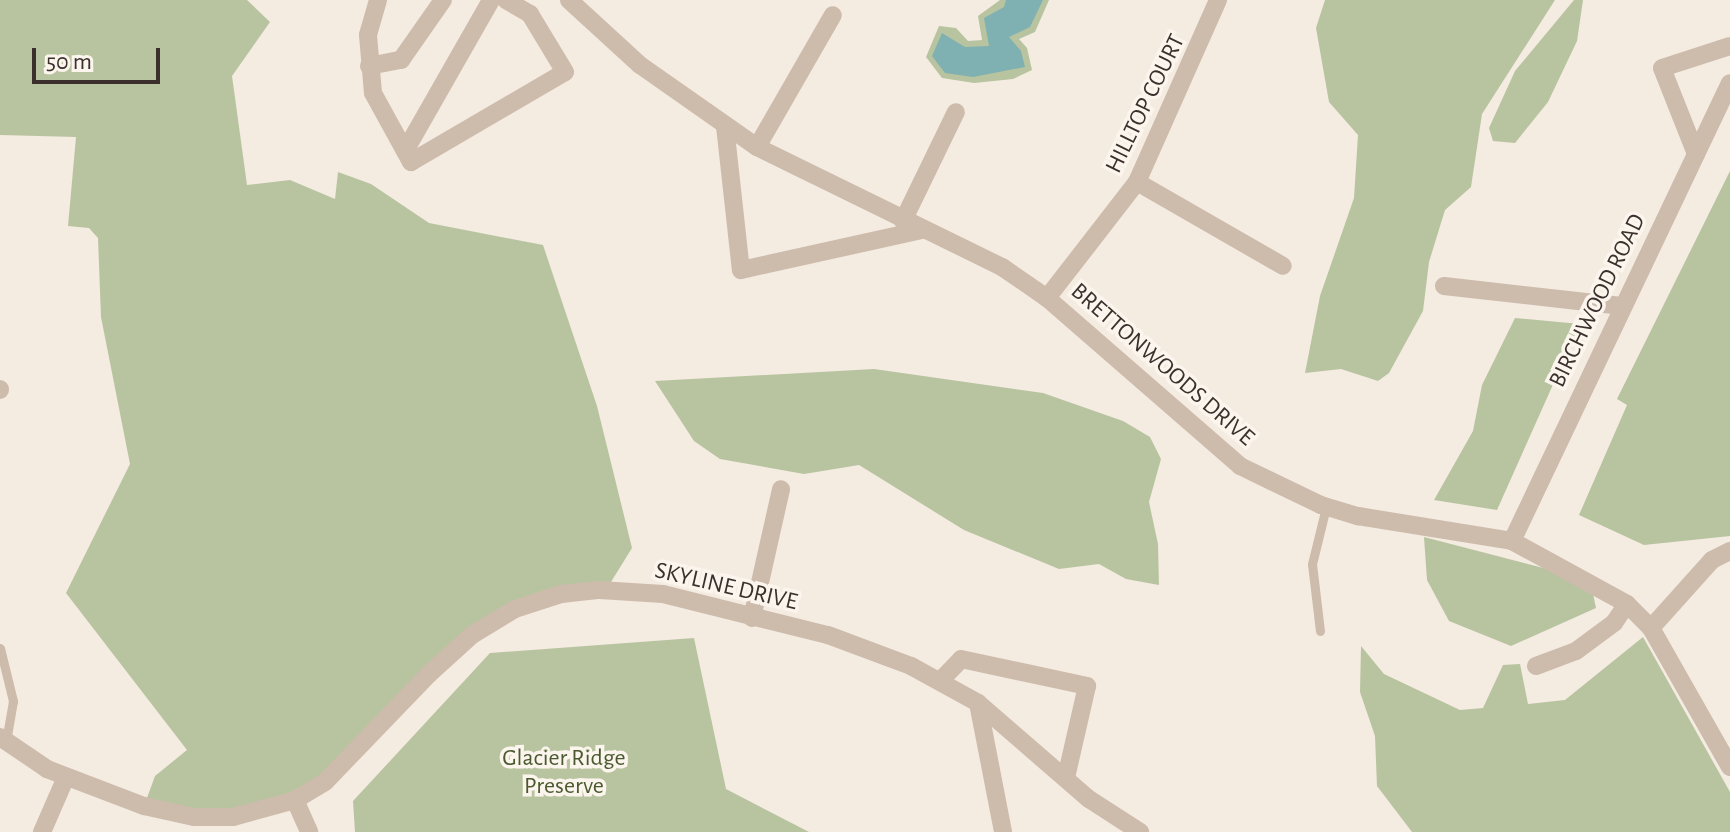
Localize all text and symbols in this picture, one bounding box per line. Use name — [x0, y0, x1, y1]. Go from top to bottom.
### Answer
street label: HILLTOP COURT — [1100, 30, 1192, 178]
scale bar — [36, 32, 164, 82]
text: 50 m — [46, 50, 92, 74]
street label: BIRCHWOOD ROAD — [1544, 210, 1652, 392]
street label: BRETTONWOODS DRIVE — [1064, 277, 1260, 453]
street label: SKYLINE DRIVE — [652, 557, 800, 617]
park label: Glacier Ridge Preserve — [502, 745, 626, 801]

